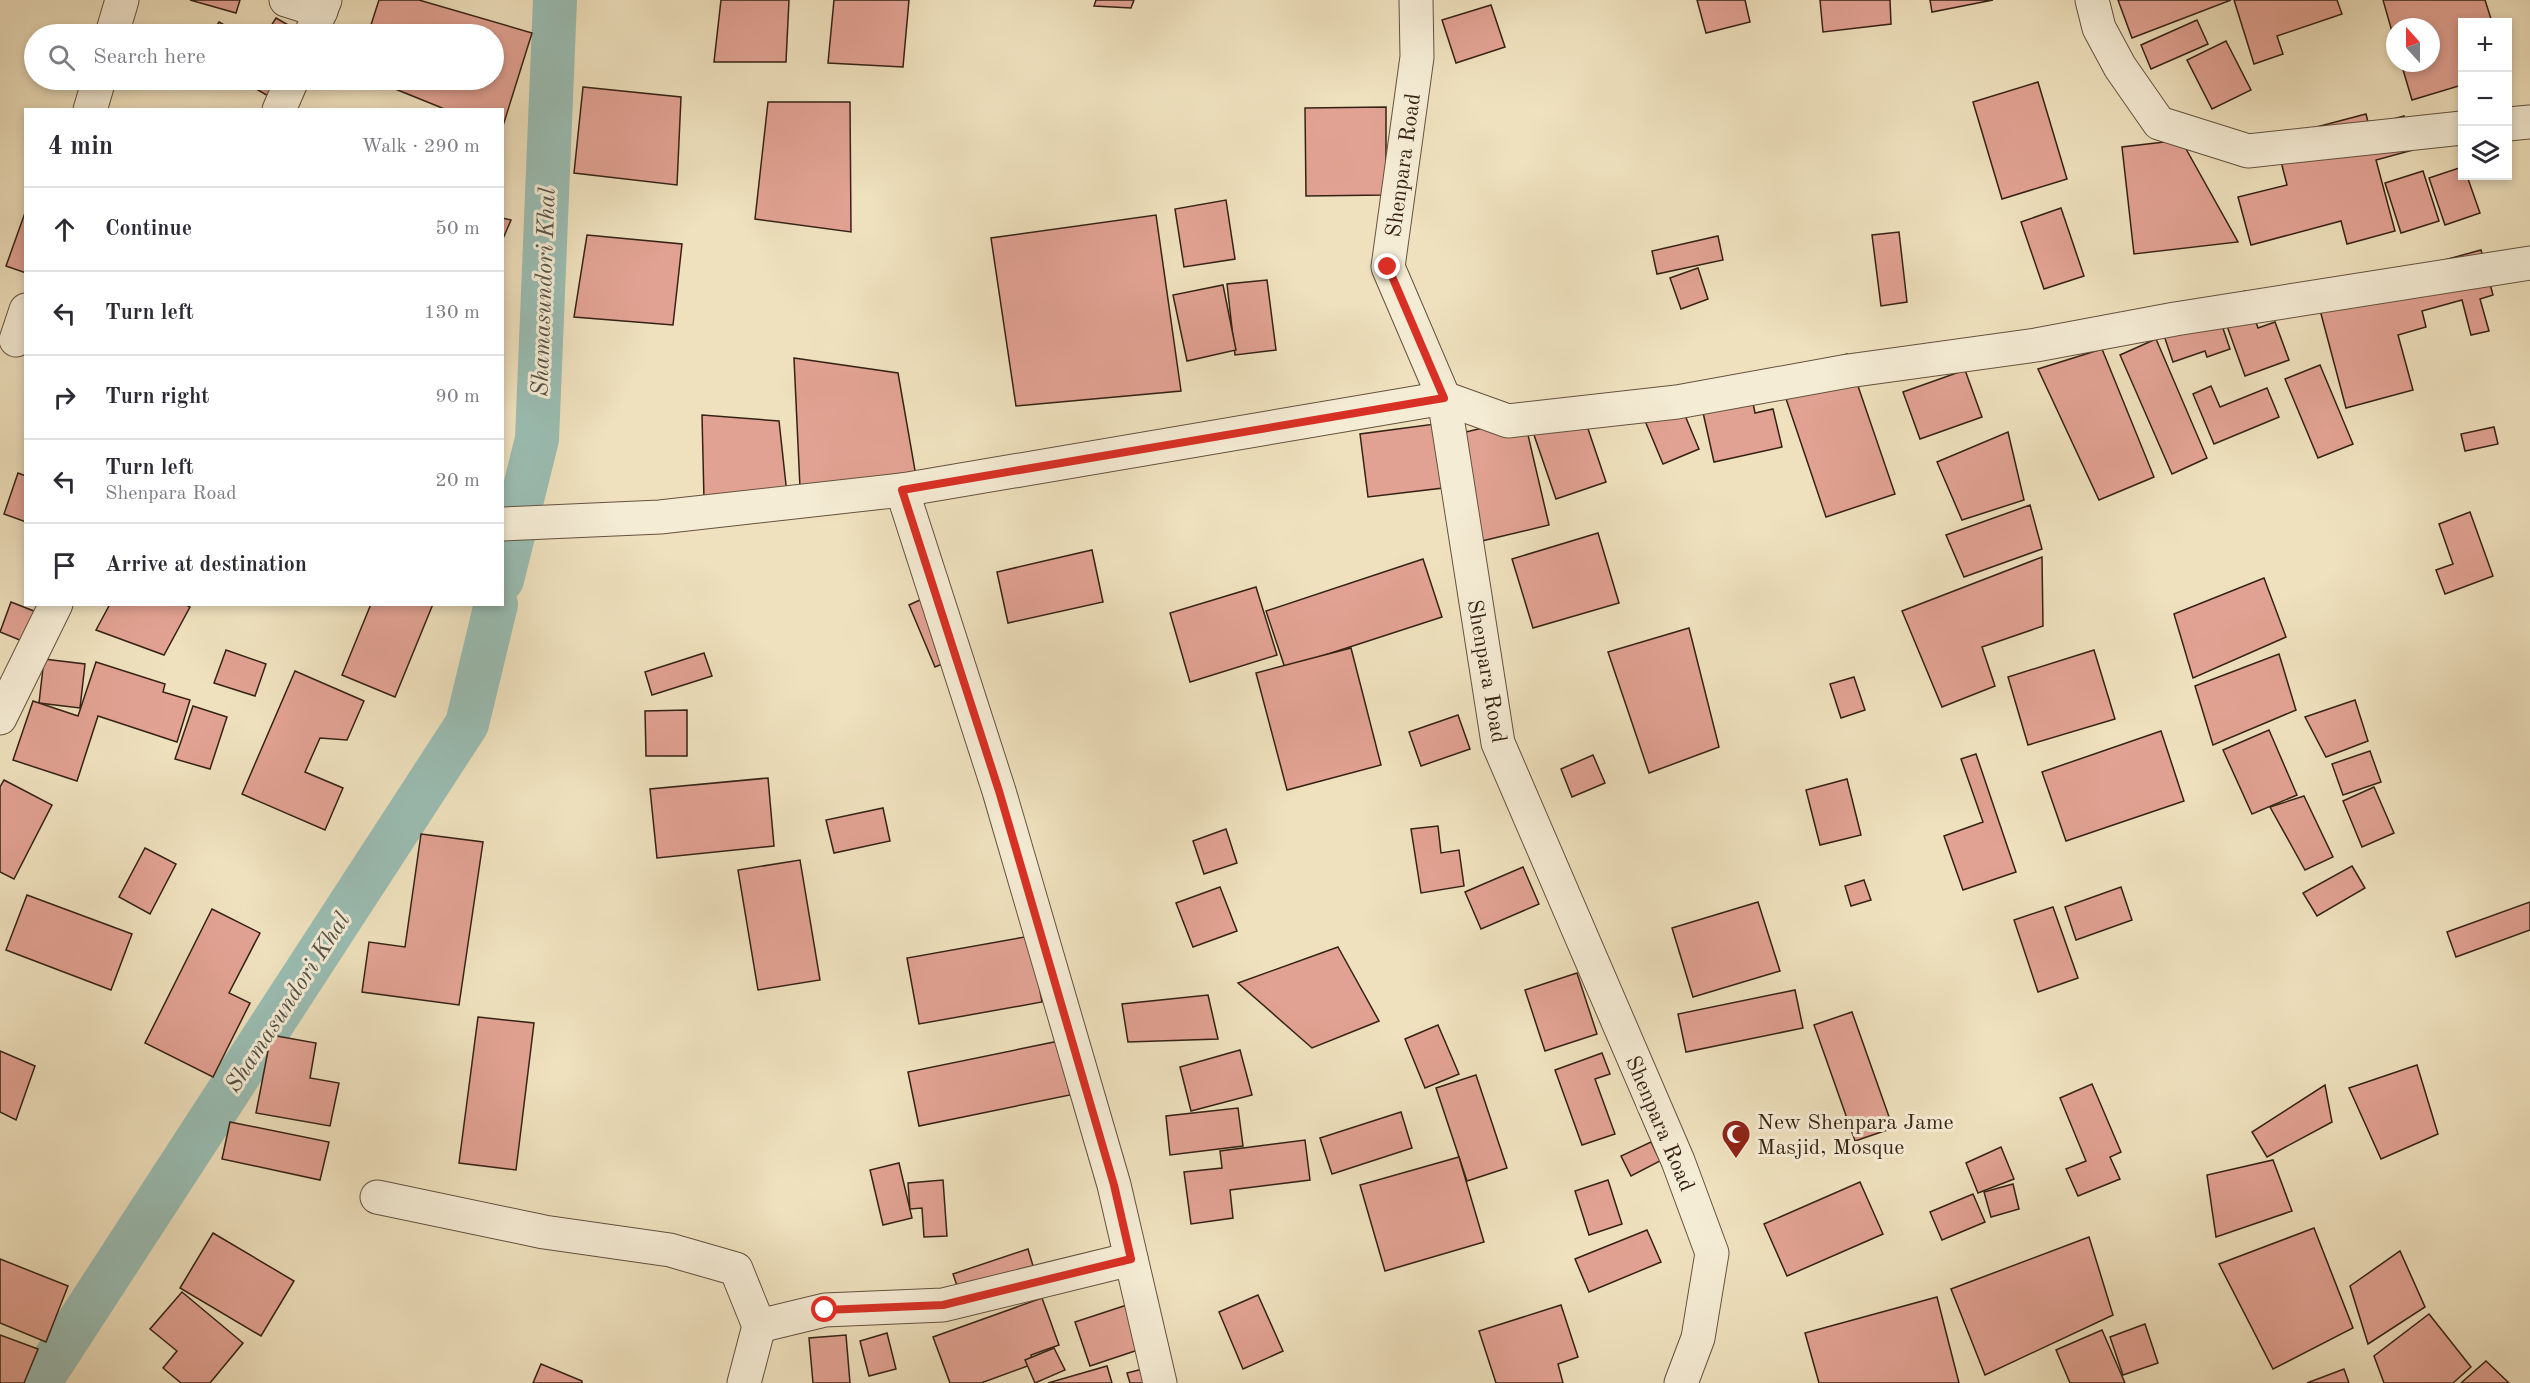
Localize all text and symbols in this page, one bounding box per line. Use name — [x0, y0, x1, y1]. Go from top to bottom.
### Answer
north arrow — [2386, 18, 2440, 72]
map controls — [2458, 18, 2512, 180]
button: + — [2458, 18, 2512, 72]
search box — [24, 24, 504, 90]
icon: search — [45, 41, 78, 74]
text: Search here — [93, 46, 206, 68]
button: − — [2458, 72, 2512, 126]
street label: Shenpara Road — [1383, 92, 1425, 239]
button: layers — [2458, 126, 2512, 180]
text: 4 min — [48, 134, 113, 160]
text: Walk · 290 m — [361, 137, 480, 157]
water label: Shamasundori Khal — [529, 187, 561, 397]
icon: ahead — [48, 213, 81, 246]
text: Continue — [105, 218, 192, 240]
text: 50 m — [435, 219, 480, 239]
route end — [1374, 253, 1400, 279]
icon: left — [48, 297, 81, 330]
text: Turn left — [105, 302, 194, 324]
text: 130 m — [424, 303, 480, 323]
icon: right — [48, 381, 81, 414]
text: Turn right — [105, 386, 209, 408]
text: 90 m — [435, 387, 480, 407]
text: Turn left — [105, 457, 194, 479]
icon: left — [48, 465, 81, 498]
text: 20 m — [435, 471, 480, 491]
text: Shenpara Road — [105, 484, 237, 504]
icon: arrive — [48, 549, 81, 582]
text: Arrive at destination — [105, 554, 307, 576]
street label: Shenpara Road — [1463, 598, 1509, 745]
water label: Shamasundori Khal — [222, 909, 356, 1097]
street label: Shenpara Road — [1621, 1053, 1698, 1195]
place label: New Shenpara Jame Masjid, Mosque — [1757, 1112, 1954, 1159]
mosque icon: New Shenpara Jame Masjid, Mosque — [1720, 1118, 1752, 1160]
route start — [811, 1296, 837, 1322]

